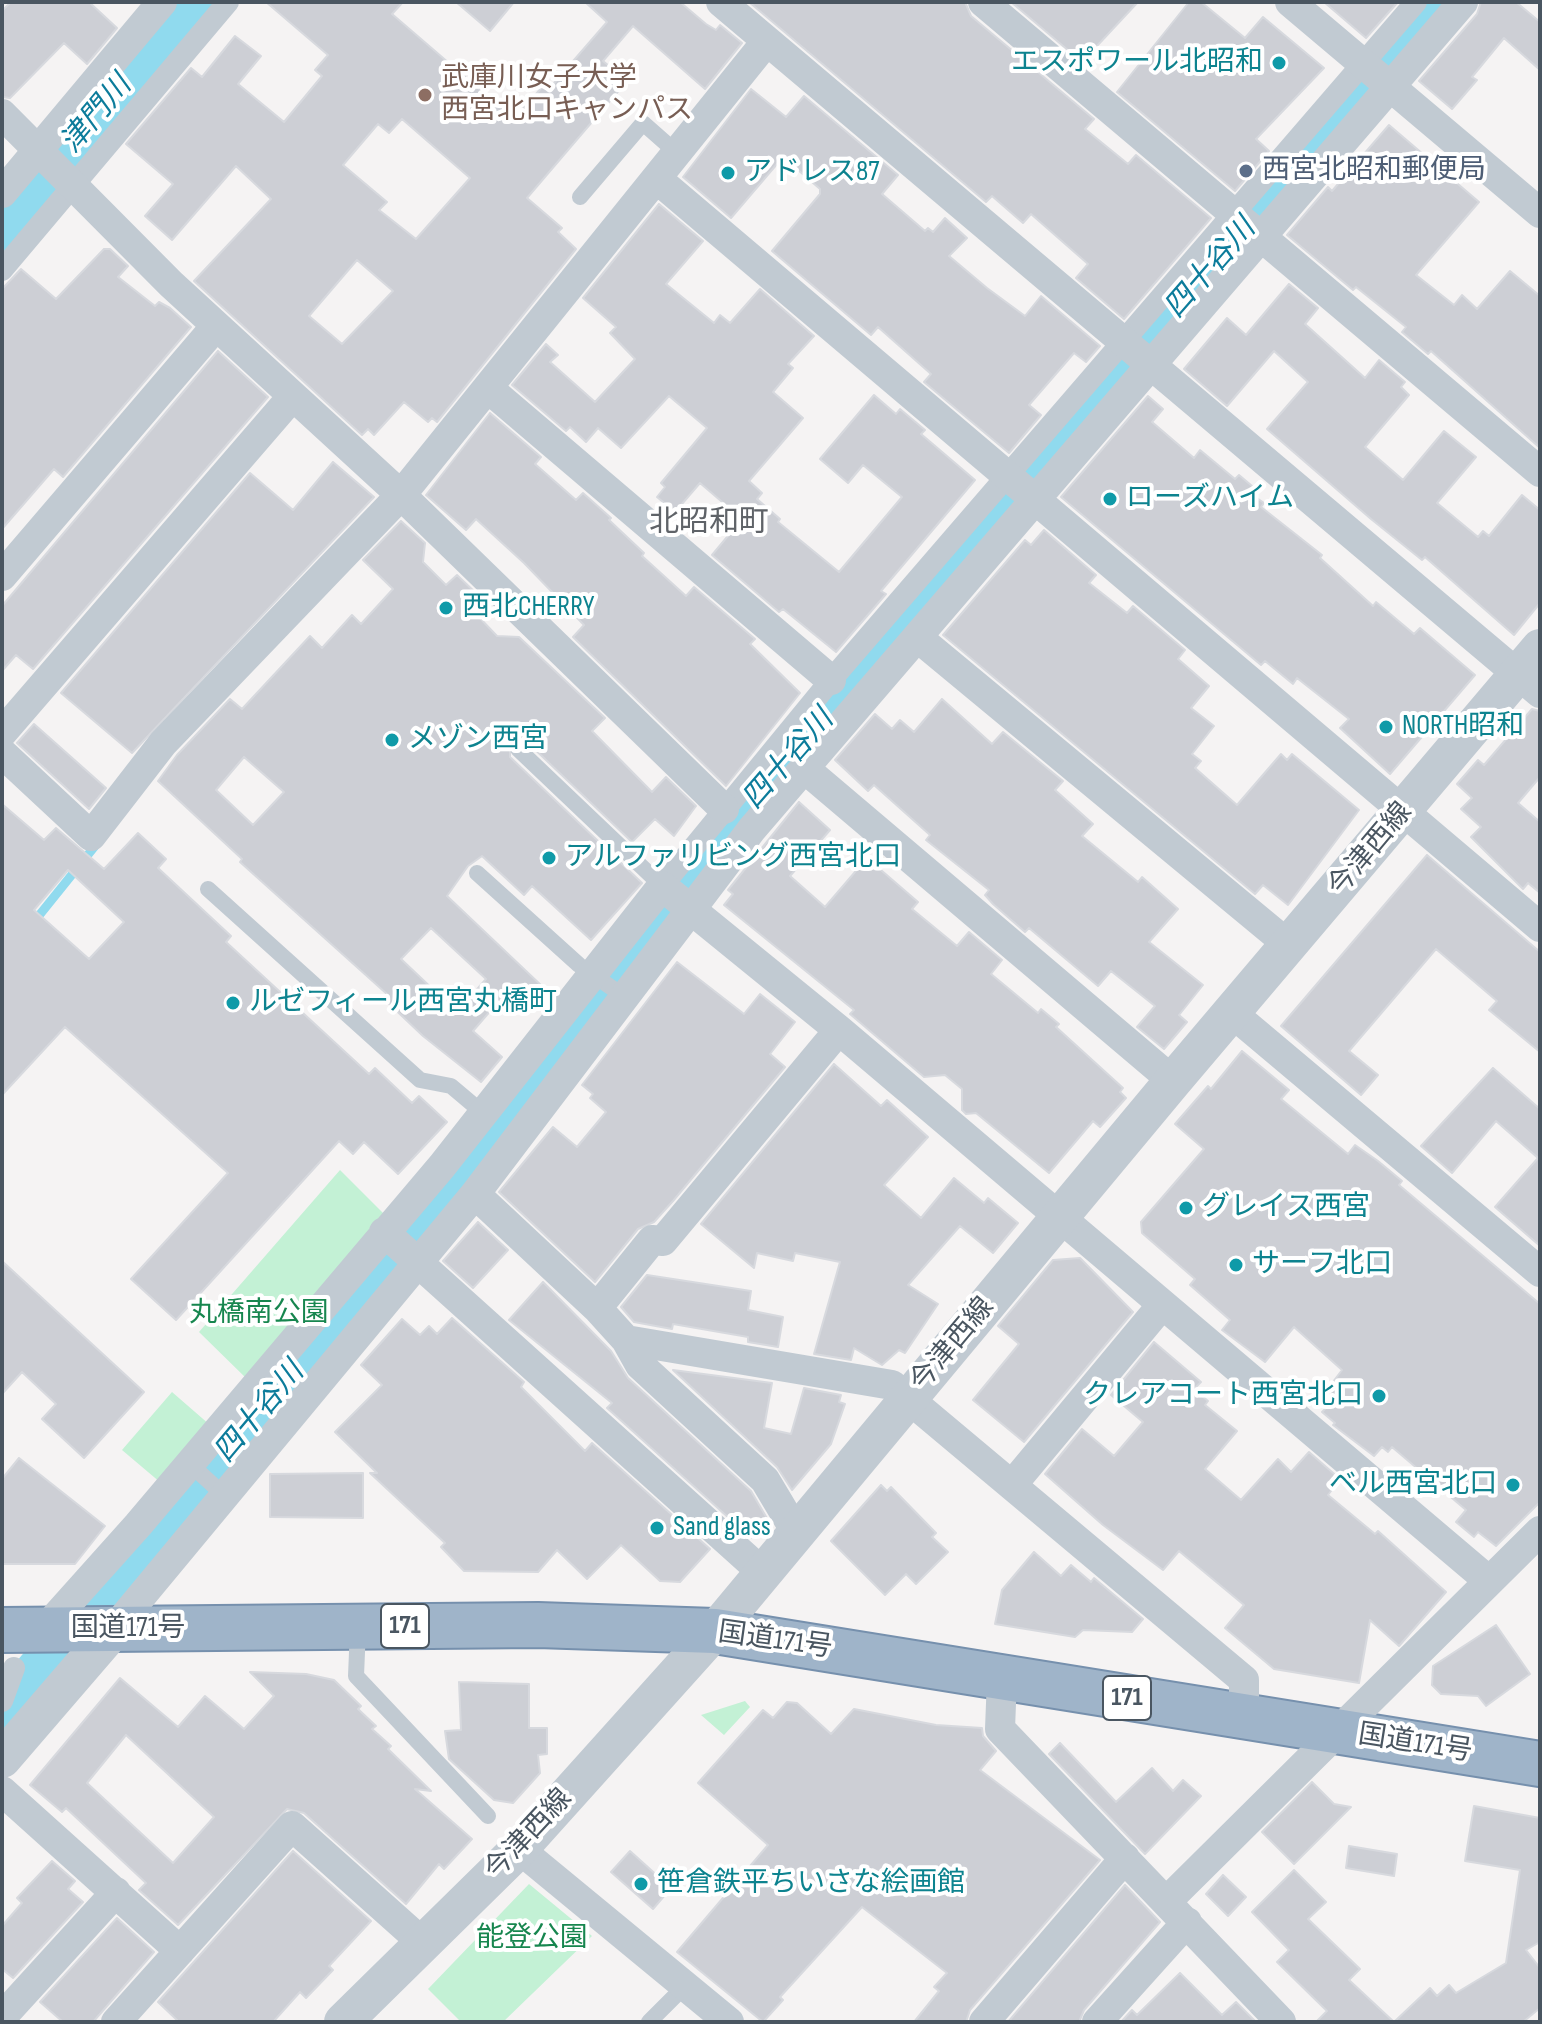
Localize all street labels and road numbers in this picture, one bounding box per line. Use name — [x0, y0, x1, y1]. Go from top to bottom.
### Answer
street label: 今津西線 — [1322, 796, 1420, 904]
street label: 今津西線 — [904, 1291, 1002, 1399]
road number: 171 — [381, 1604, 429, 1648]
street label: 国道171号 — [71, 1612, 185, 1646]
street label: 国道171号 — [716, 1616, 834, 1666]
road number: 171 — [1103, 1676, 1151, 1720]
street label: 国道171号 — [1356, 1718, 1474, 1770]
street label: 今津西線 — [479, 1783, 579, 1887]

